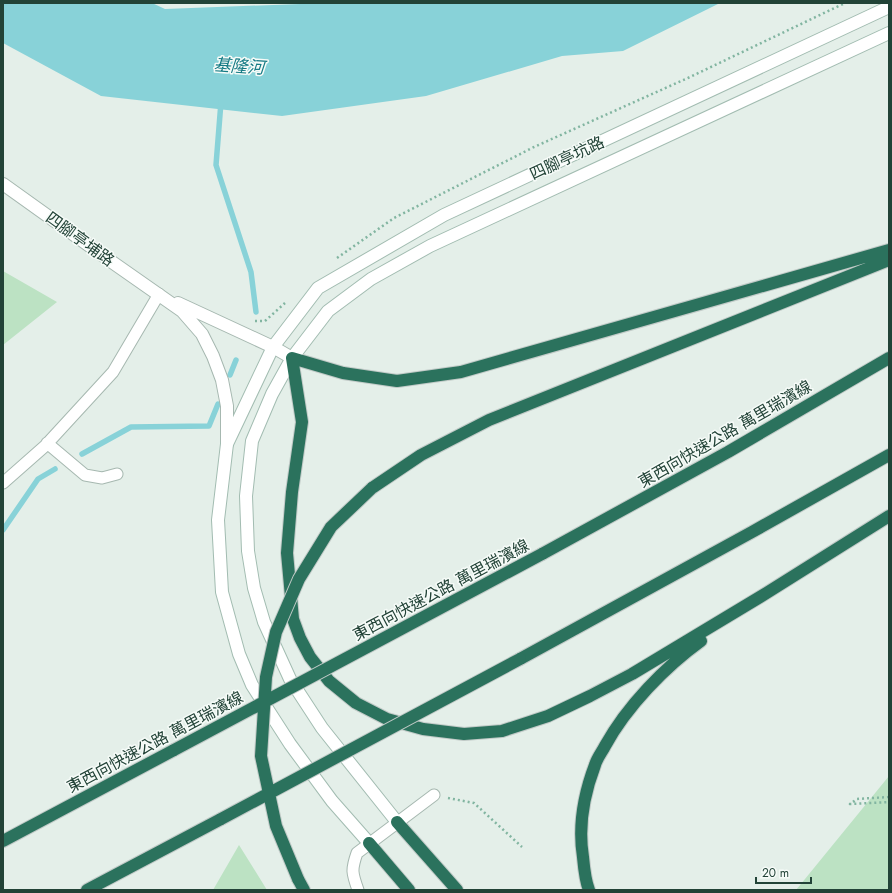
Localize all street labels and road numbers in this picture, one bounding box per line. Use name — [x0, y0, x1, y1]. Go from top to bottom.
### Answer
street label: 四腳亭坑路 — [526, 131, 608, 185]
street label: 四腳亭埔路 — [41, 206, 119, 272]
street label: 東西向快速公路 萬里瑞濱線 — [634, 375, 816, 493]
street label: 東西向快速公路 萬里瑞濱線 — [349, 534, 533, 646]
street label: 東西向快速公路 萬里瑞濱線 — [63, 686, 247, 798]

